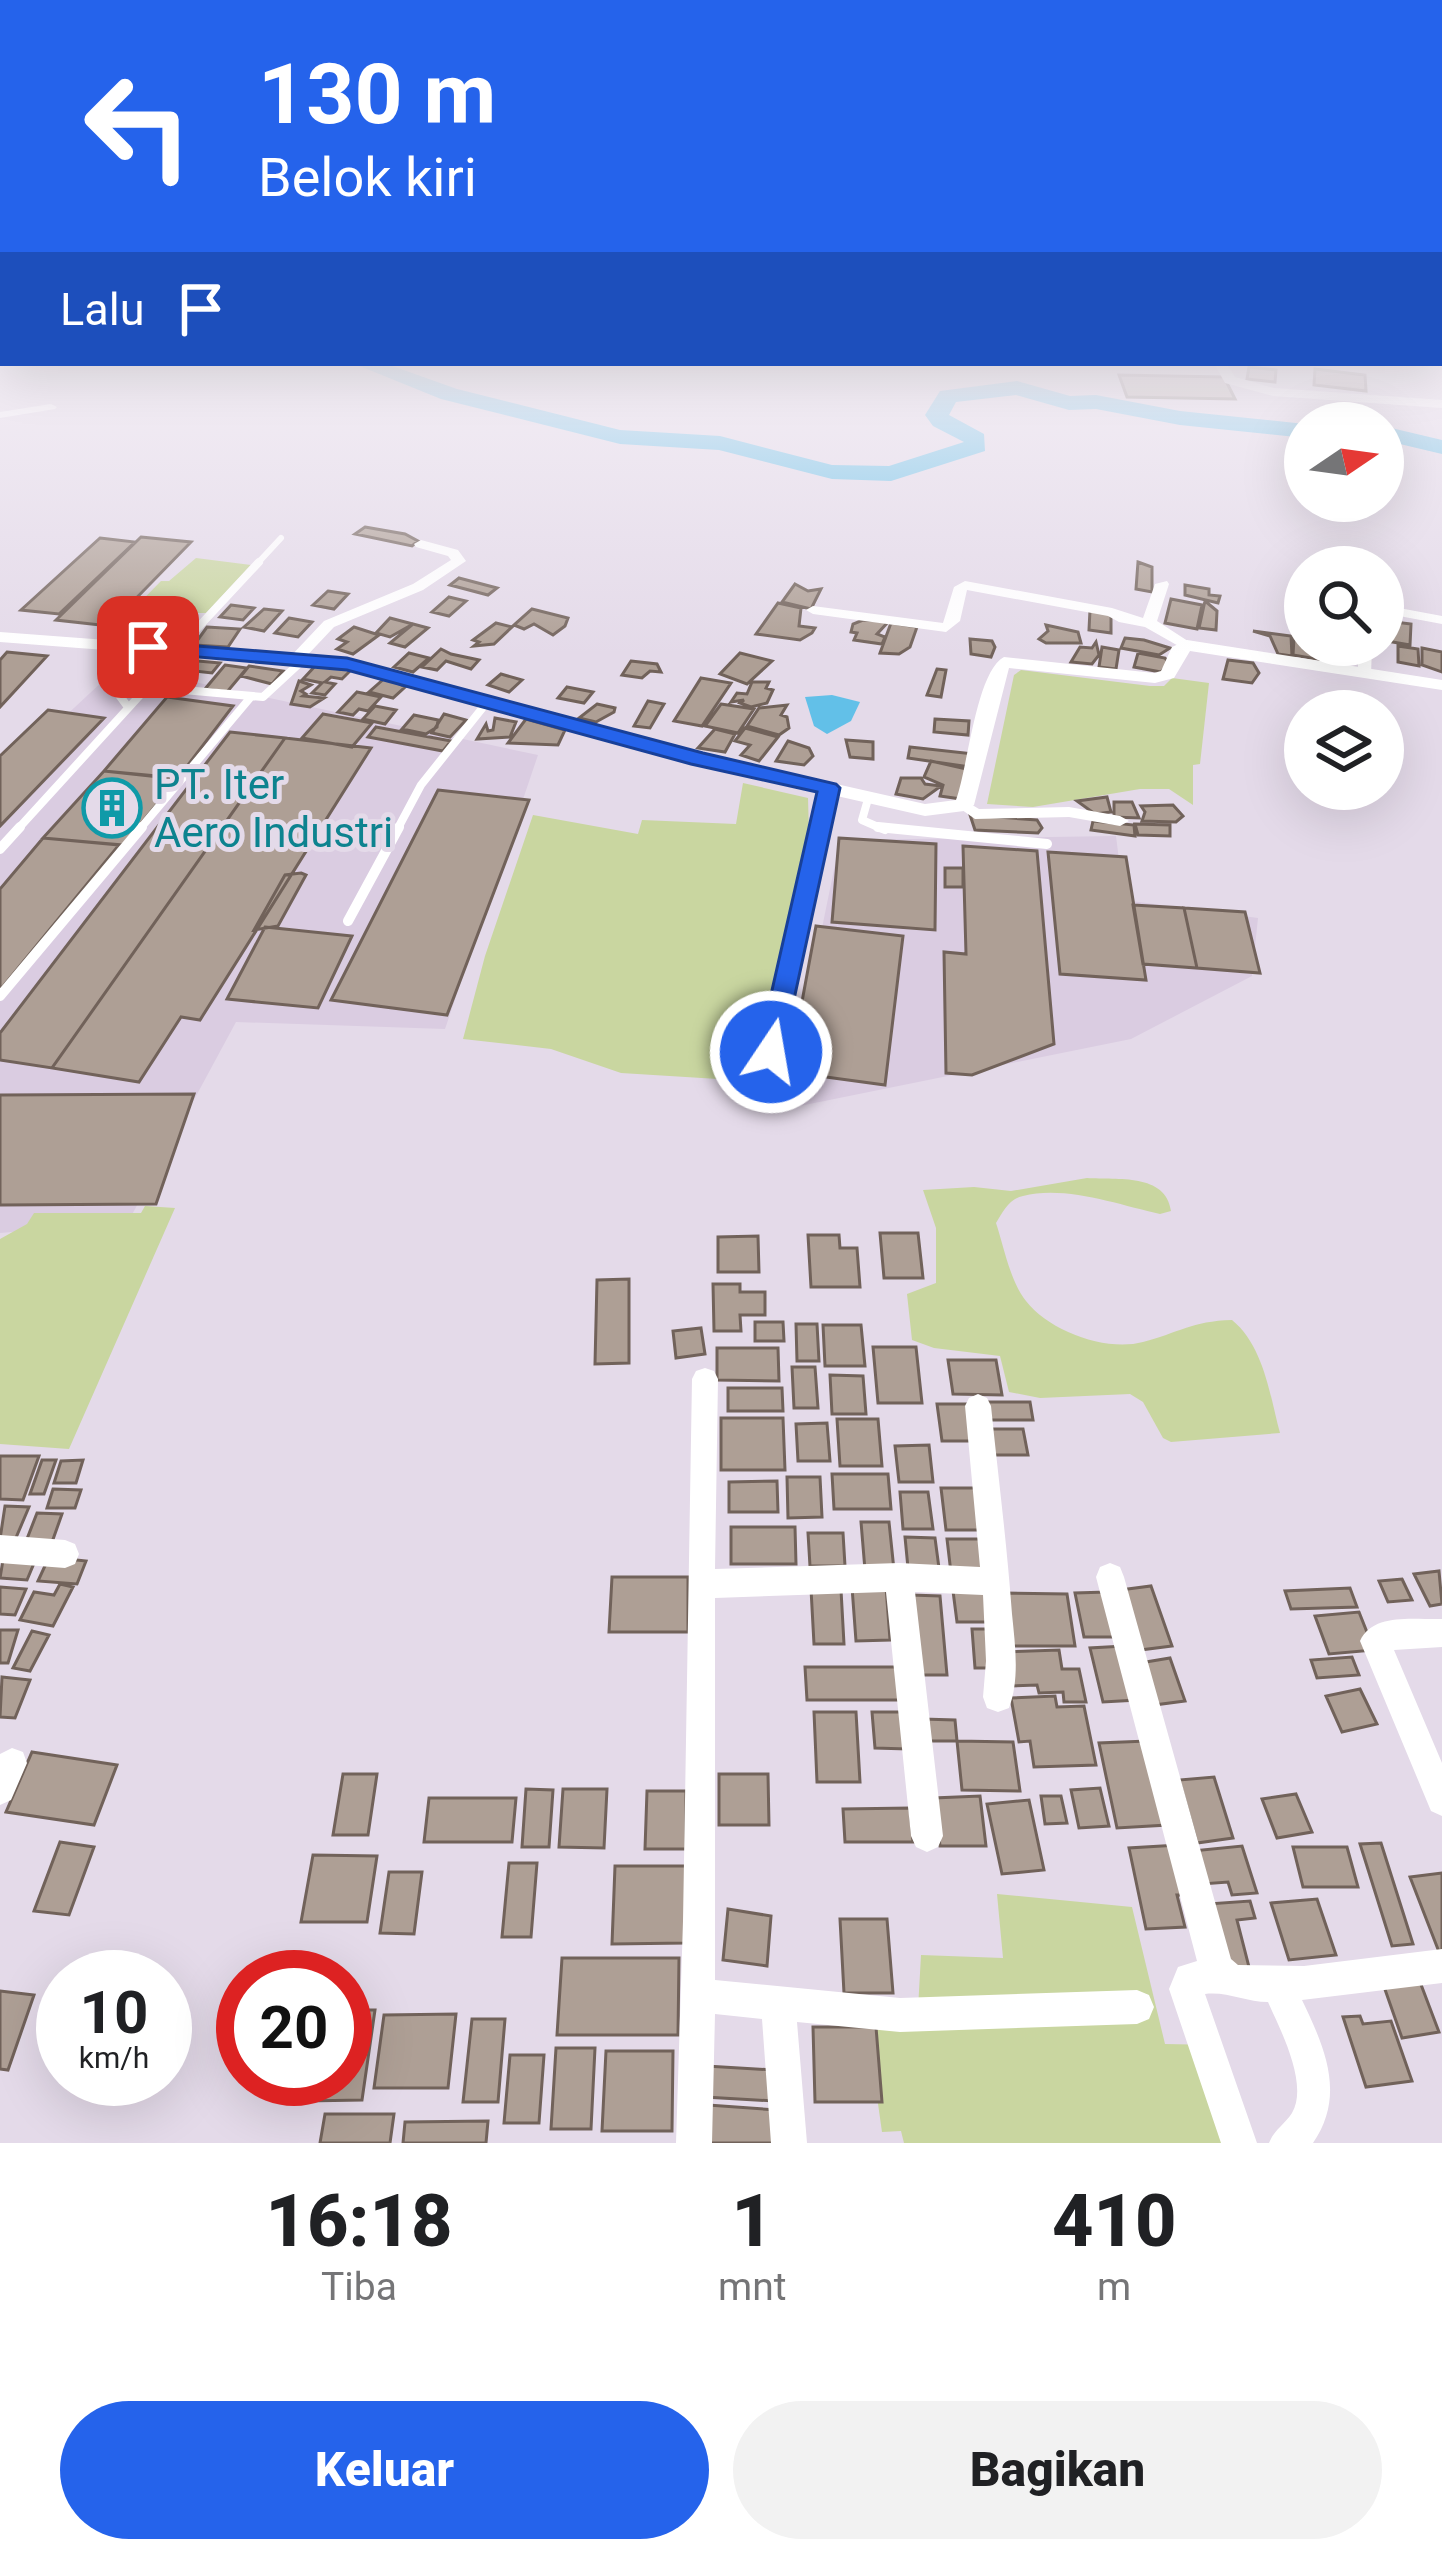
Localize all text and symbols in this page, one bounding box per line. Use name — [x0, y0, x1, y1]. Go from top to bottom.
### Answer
text: 130 m — [258, 45, 496, 144]
icon: left — [60, 48, 216, 204]
text: Belok kiri — [258, 146, 477, 209]
icon: arrive — [168, 276, 234, 342]
text: Lalu — [60, 283, 144, 336]
north arrow — [1284, 402, 1404, 522]
map controls — [1284, 402, 1404, 810]
button: search — [1284, 546, 1404, 666]
pin — [97, 596, 199, 698]
icon: arrive — [115, 614, 181, 680]
button: layers — [1284, 690, 1404, 810]
place label: PT. Iter Aero Industri — [154, 760, 393, 857]
building icon: PT. Iter Aero Industri — [81, 777, 143, 839]
position arrow — [708, 989, 834, 1115]
speed limit sign: 20 — [216, 1950, 372, 2106]
text: 10 — [80, 1977, 148, 2048]
text: km/h — [79, 2040, 149, 2075]
text: 16:18 — [265, 2179, 453, 2264]
text: 1 — [731, 2179, 773, 2264]
text: 410 — [1052, 2179, 1177, 2264]
text: Tiba — [321, 2264, 397, 2310]
text: mnt — [718, 2264, 786, 2310]
text: m — [1097, 2264, 1131, 2310]
button: Keluar — [60, 2401, 709, 2539]
button: Bagikan — [733, 2401, 1382, 2539]

